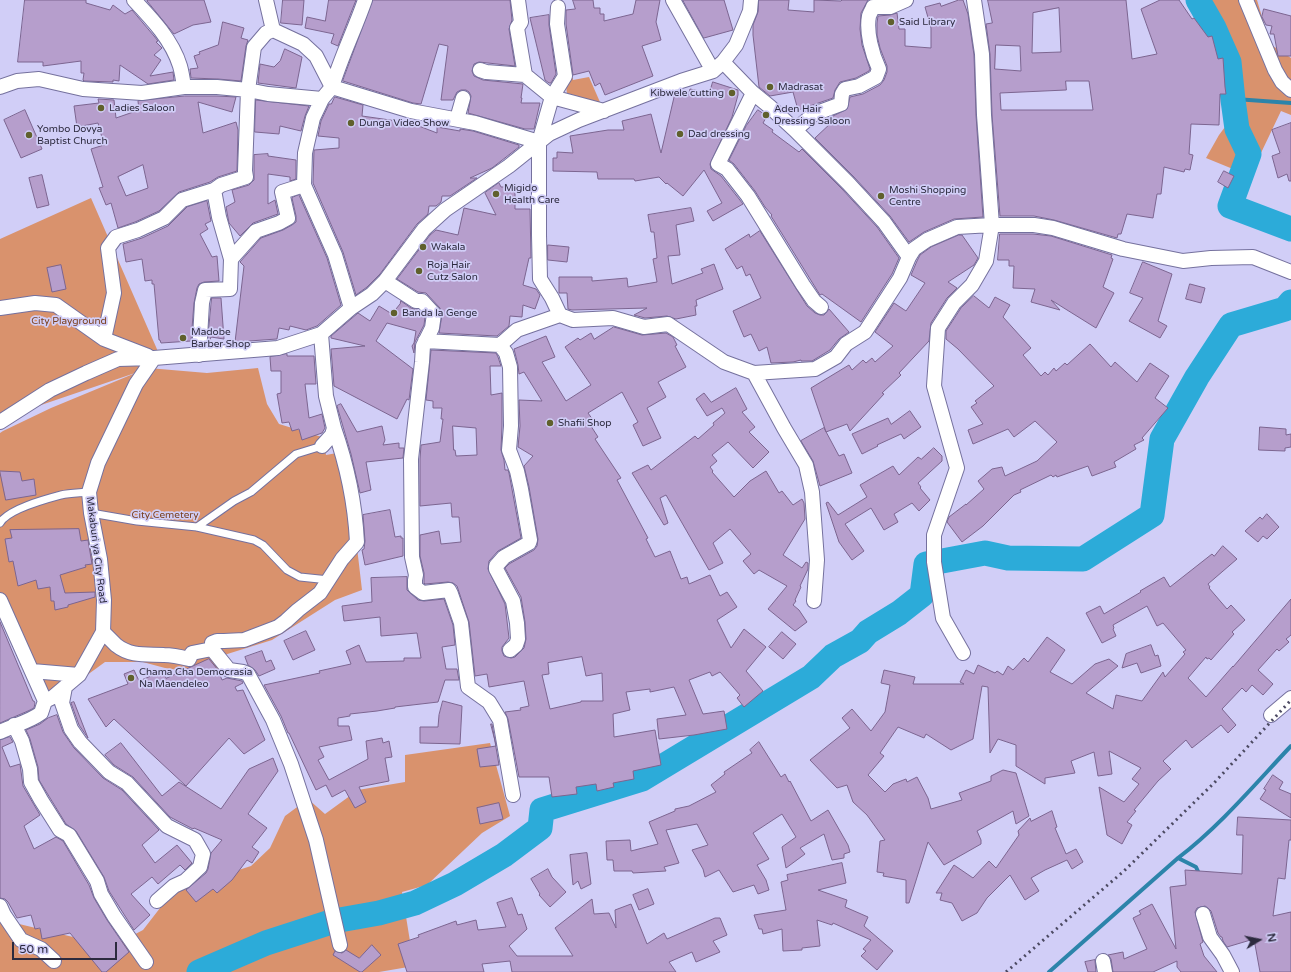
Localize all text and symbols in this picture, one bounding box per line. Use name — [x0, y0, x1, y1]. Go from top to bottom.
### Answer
place label: Said Library — [899, 16, 955, 28]
marker: Said Library — [886, 17, 896, 27]
place label: Madrasat — [778, 81, 823, 93]
marker: Madrasat — [765, 82, 775, 92]
place label: Kibwele cutting — [650, 87, 724, 99]
marker: Kibwele cutting — [727, 88, 737, 98]
place label: Ladies Saloon — [109, 102, 175, 114]
marker: Ladies Saloon — [96, 103, 106, 113]
place label: Aden Hair Dressing Saloon — [774, 103, 850, 126]
marker: Aden Hair Dressing Saloon — [761, 110, 771, 120]
place label: Dunga Video Show — [359, 117, 449, 129]
marker: Dunga Video Show — [346, 118, 356, 128]
place label: Yombo Dovya Baptist Church — [37, 123, 107, 146]
place label: Dad dressing — [688, 128, 750, 140]
marker: Dad dressing — [675, 129, 685, 139]
marker: Yombo Dovya Baptist Church — [24, 130, 34, 140]
place label: Migido Health Care — [504, 182, 560, 206]
place label: Moshi Shopping Centre — [889, 184, 966, 208]
marker: Migido Health Care — [491, 189, 501, 199]
marker: Moshi Shopping Centre — [876, 191, 886, 201]
place label: Wakala — [431, 241, 465, 253]
marker: Wakala — [418, 242, 428, 252]
place label: Roja Hair Cutz Salon — [427, 259, 478, 282]
marker: Roja Hair Cutz Salon — [414, 266, 424, 276]
place label: Banda la Genge — [402, 307, 477, 319]
marker: Banda la Genge — [389, 308, 399, 318]
park label: City Playground — [31, 315, 107, 327]
place label: Madobe Barber Shop — [191, 326, 250, 350]
marker: Madobe Barber Shop — [178, 333, 188, 343]
place label: Shafii Shop — [558, 417, 612, 429]
marker: Shafii Shop — [545, 418, 555, 428]
street label: Makaburi ya City Road — [83, 496, 109, 604]
park label: City Cemetery — [131, 509, 199, 521]
place label: Chama Cha Democrasia Na Maendeleo — [139, 666, 252, 690]
marker: Chama Cha Democrasia Na Maendeleo — [126, 673, 136, 683]
north arrow — [1239, 920, 1279, 960]
text: N — [1264, 932, 1278, 943]
scale bar — [14, 934, 119, 960]
text: 50 m — [19, 942, 48, 956]

